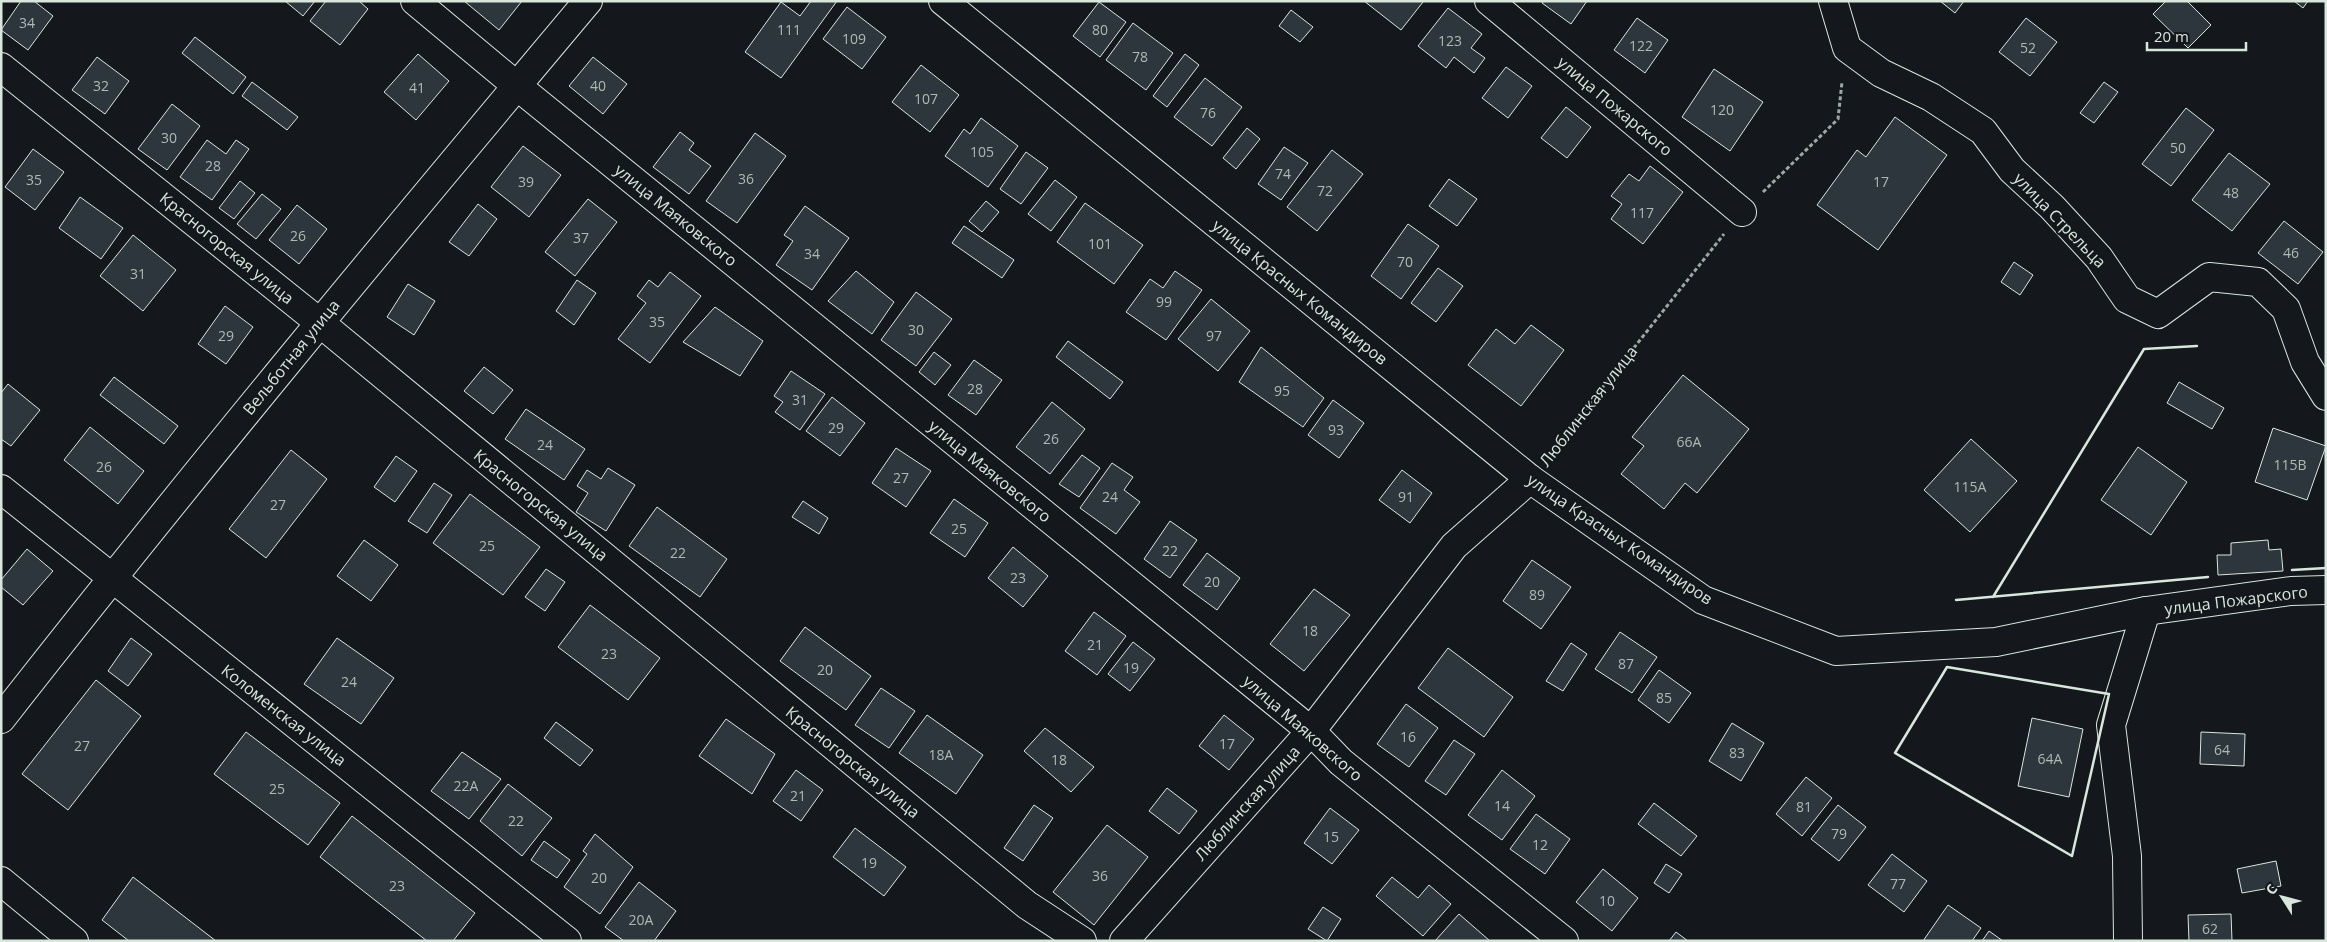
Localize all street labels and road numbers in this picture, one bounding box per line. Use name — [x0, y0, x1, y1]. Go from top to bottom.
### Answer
street label: улица Пожарского — [1553, 51, 1677, 161]
street label: улица Маяковского — [610, 159, 742, 271]
street label: улица Стрельца — [2009, 168, 2111, 272]
street label: Красногорская улица — [155, 187, 299, 309]
street label: улица Красных Командиров — [1208, 214, 1392, 370]
street label: Вельботная улица — [237, 295, 345, 419]
street label: Люблинская улица — [1534, 341, 1642, 471]
street label: улица Маяковского — [924, 415, 1056, 527]
street label: Красногорская улица — [469, 444, 613, 566]
street label: улица Красных Командиров — [1523, 468, 1717, 610]
street label: улица Пожарского — [2163, 580, 2309, 620]
street label: Коломенская улица — [217, 659, 351, 771]
street label: улица Маяковского — [1239, 670, 1367, 786]
street label: Красногорская улица — [781, 701, 925, 823]
street label: Люблинская улица — [1189, 741, 1305, 865]

